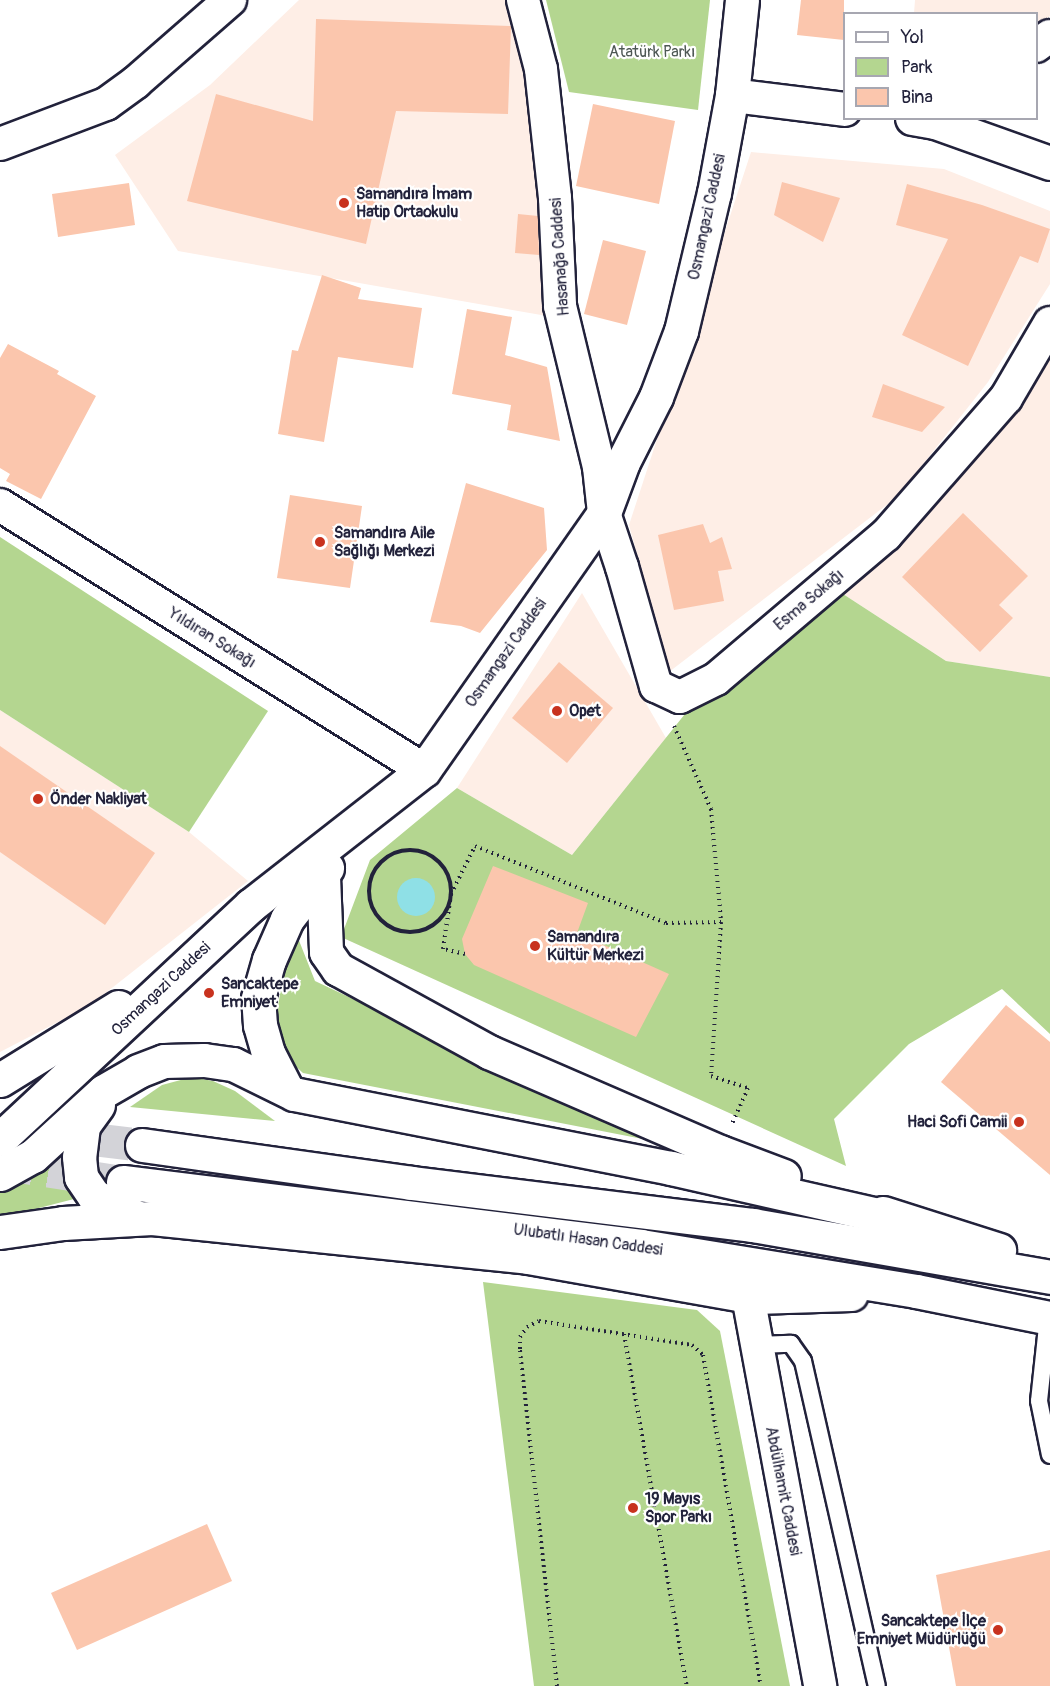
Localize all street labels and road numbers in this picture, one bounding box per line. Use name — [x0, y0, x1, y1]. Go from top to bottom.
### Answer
street label: Osmangazi Caddesi — [684, 152, 730, 282]
street label: Hasanağa Caddesi — [546, 197, 574, 317]
street label: Esma Sokağı — [770, 565, 848, 635]
street label: Osmangazi Caddesi — [461, 595, 551, 711]
street label: Yıldıran Sokağı — [165, 604, 259, 672]
street label: Osmangazi Caddesi — [107, 938, 215, 1040]
street label: Ulubatlı Hasan Caddesi — [512, 1220, 664, 1260]
street label: Abdülhamit Caddesi — [761, 1425, 805, 1557]

